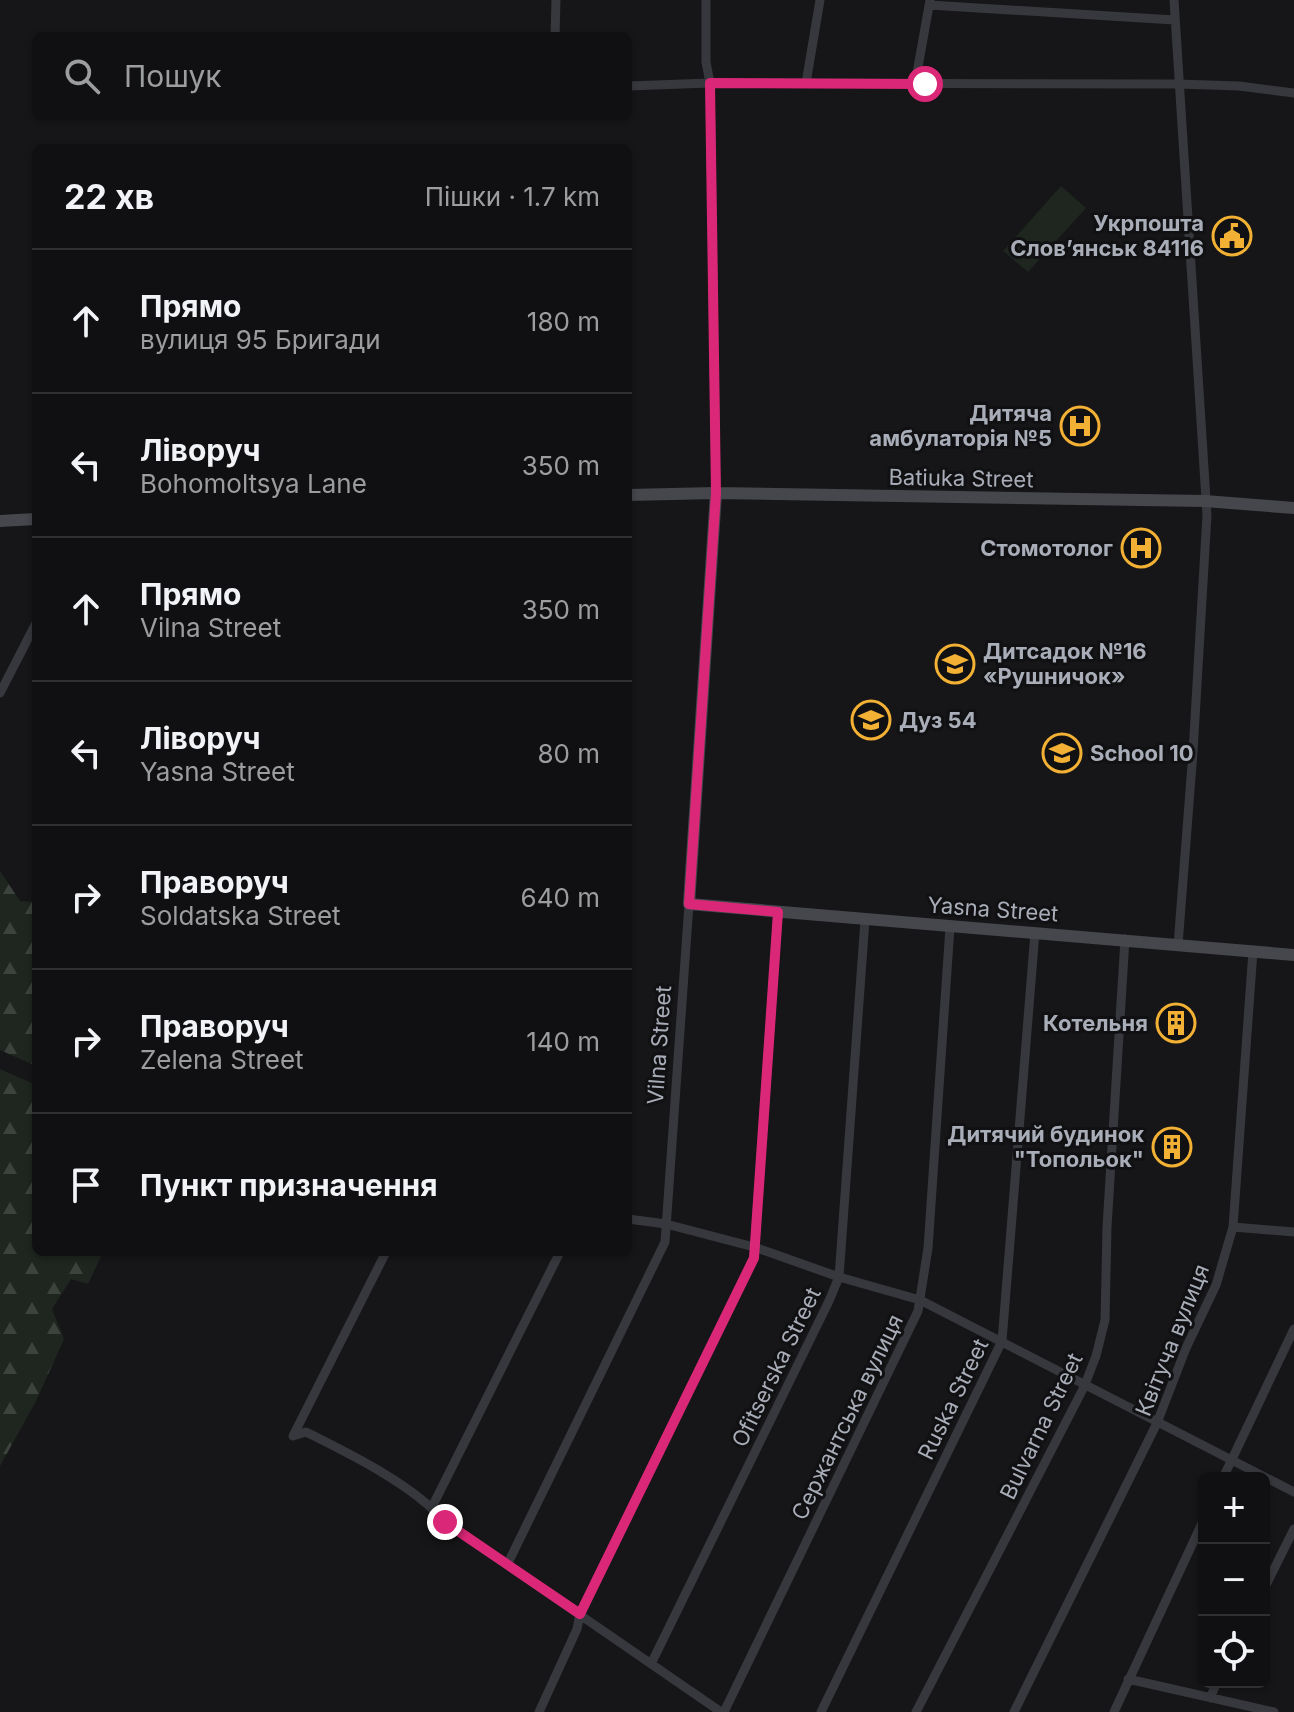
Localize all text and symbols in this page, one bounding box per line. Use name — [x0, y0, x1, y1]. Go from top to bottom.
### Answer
search box — [32, 32, 632, 120]
icon: search — [60, 54, 104, 98]
text: Пошук — [124, 58, 222, 94]
route start — [907, 66, 943, 102]
text: 22 хв — [64, 176, 154, 217]
text: Пішки · 1.7 km — [425, 181, 600, 212]
place label: Укрпошта Слов’янськ 84116 — [1010, 210, 1204, 261]
public building icon: Укрпошта Слов’янськ 84116 — [1211, 215, 1253, 257]
text: Прямо — [140, 288, 241, 324]
icon: ahead — [64, 299, 108, 343]
text: 180 m — [527, 306, 600, 337]
text: вулиця 95 Бригади — [140, 324, 381, 355]
place label: Дитяча амбулаторія №5 — [869, 400, 1052, 451]
hospital icon: Дитяча амбулаторія №5 — [1059, 405, 1101, 447]
text: Ліворуч — [140, 432, 260, 468]
icon: left — [64, 443, 108, 487]
text: 350 m — [522, 450, 600, 481]
street label: Batiuka Street — [888, 464, 1034, 492]
text: Bohomoltsya Lane — [140, 468, 367, 499]
hospital icon: Стомотолог — [1120, 527, 1162, 569]
place label: Стомотолог — [980, 535, 1113, 561]
text: Прямо — [140, 576, 241, 612]
icon: ahead — [64, 587, 108, 631]
text: 350 m — [522, 594, 600, 625]
text: Vilna Street — [140, 612, 281, 643]
place label: Дитсадок №16 «Рушничок» — [983, 638, 1147, 689]
school or university icon: Дитсадок №16 «Рушничок» — [934, 643, 976, 685]
school or university icon: Дуз 54 — [850, 699, 892, 741]
place label: Дуз 54 — [899, 707, 977, 733]
text: Ліворуч — [140, 720, 260, 756]
icon: left — [64, 731, 108, 775]
school or university icon: School 10 — [1041, 732, 1083, 774]
text: 80 m — [537, 738, 600, 769]
place label: School 10 — [1090, 740, 1194, 766]
text: Yasna Street — [140, 756, 295, 787]
text: Праворуч — [140, 864, 289, 900]
icon: right — [64, 875, 108, 919]
text: 640 m — [521, 882, 600, 913]
street label: Yasna Street — [927, 891, 1059, 927]
text: Soldatska Street — [140, 900, 341, 931]
street label: Vilna Street — [642, 985, 676, 1105]
building icon: Котельня — [1155, 1002, 1197, 1044]
text: Праворуч — [140, 1008, 289, 1044]
place label: Котельня — [1043, 1010, 1148, 1036]
icon: right — [64, 1019, 108, 1063]
text: 140 m — [526, 1026, 600, 1057]
text: Zelena Street — [140, 1044, 304, 1075]
place label: Дитячий будинок "Топольок" — [947, 1121, 1144, 1172]
building icon: Дитячий будинок "Топольок" — [1151, 1126, 1193, 1168]
icon: arrive — [64, 1163, 108, 1207]
text: Пункт призначення — [140, 1167, 438, 1203]
street label: Квітуча вулиця — [1130, 1260, 1214, 1420]
street label: Ofitserska Street — [726, 1283, 826, 1451]
street label: Сержантська вулиця — [786, 1310, 908, 1524]
street label: Ruska Street — [912, 1334, 994, 1464]
street label: Bulvarna Street — [994, 1349, 1088, 1503]
map controls — [1198, 1472, 1270, 1688]
button: + — [1198, 1472, 1270, 1544]
route end — [427, 1504, 463, 1540]
button: − — [1198, 1544, 1270, 1616]
button: locate — [1198, 1616, 1270, 1688]

